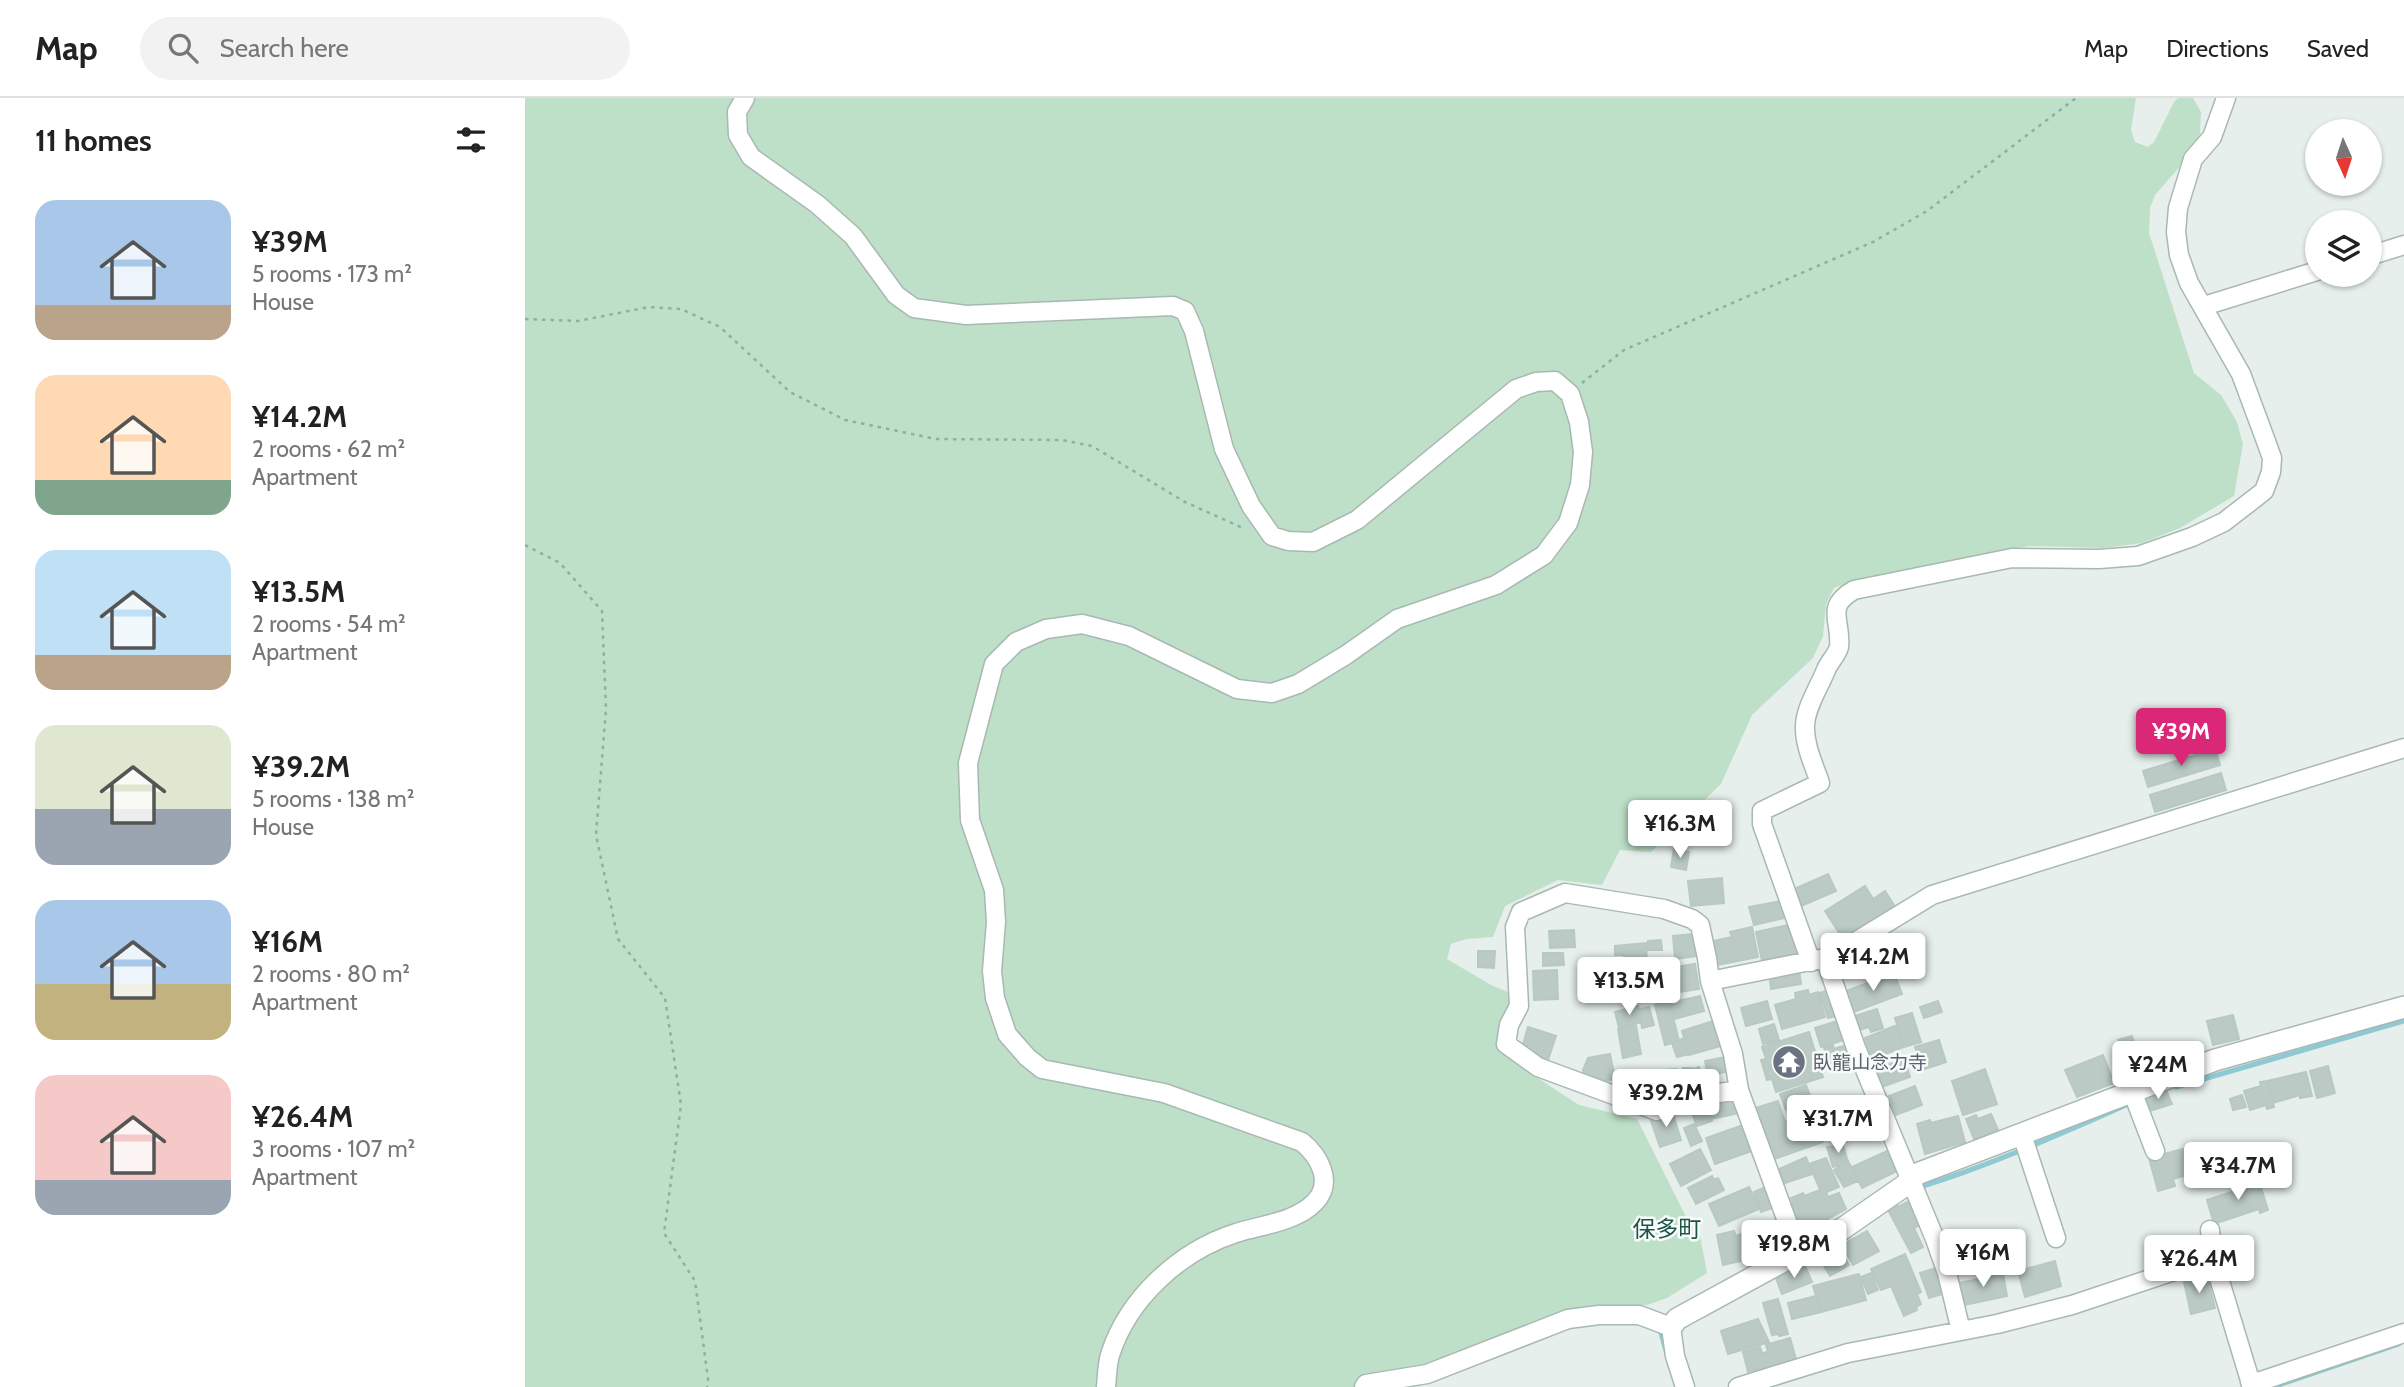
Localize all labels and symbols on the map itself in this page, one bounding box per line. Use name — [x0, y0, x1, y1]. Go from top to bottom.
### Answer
north arrow — [2305, 119, 2382, 196]
pin: ¥39M — [2140, 708, 2222, 768]
pin: ¥16.3M — [1623, 800, 1737, 860]
pin: ¥14.2M — [1816, 934, 1930, 993]
pin: ¥13.5M — [1572, 958, 1686, 1017]
pin: ¥24M — [2117, 1042, 2199, 1101]
temple icon: 臥龍山念力寺 — [1770, 1043, 1808, 1081]
place label: 臥龍山念力寺 — [1813, 1051, 1927, 1074]
pin: ¥39.2M — [1609, 1070, 1723, 1129]
pin: ¥31.7M — [1781, 1096, 1895, 1155]
pin: ¥34.7M — [2181, 1142, 2295, 1202]
district label: 保多町 — [1633, 1215, 1702, 1243]
pin: ¥19.8M — [1737, 1220, 1851, 1280]
pin: ¥16M — [1942, 1230, 2024, 1289]
pin: ¥26.4M — [2142, 1236, 2256, 1295]

